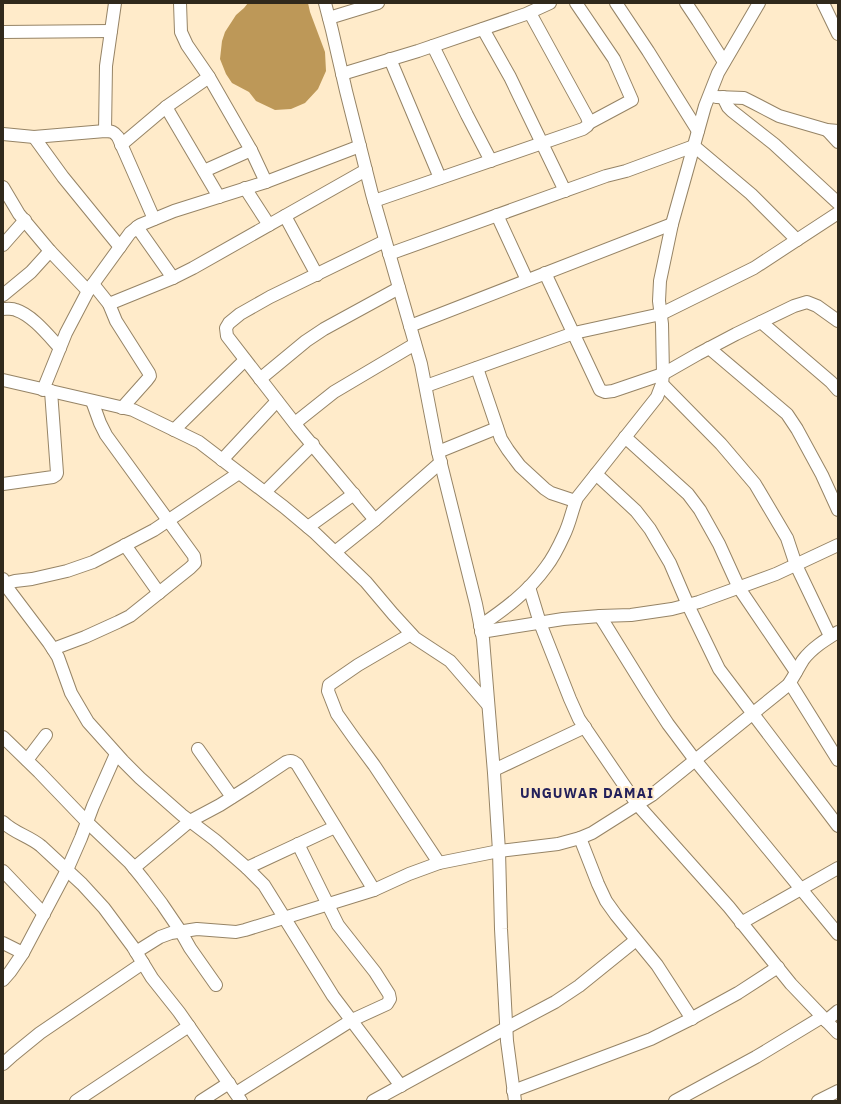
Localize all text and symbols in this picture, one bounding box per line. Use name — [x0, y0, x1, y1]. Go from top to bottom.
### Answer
district label: UNGUWAR DAMAI — [520, 784, 654, 802]

